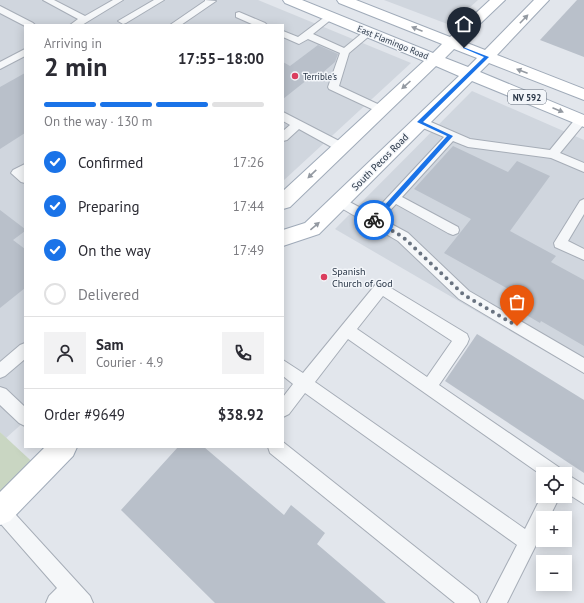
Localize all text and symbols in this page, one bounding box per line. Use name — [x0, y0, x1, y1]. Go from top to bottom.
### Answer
pin — [447, 7.0, 481, 48]
icon: home — [453, 13, 475, 35]
one-way arrow — [519, 14, 529, 24]
street label: East Flamingo Road — [356, 23, 430, 61]
one-way arrow — [410, 25, 422, 31]
text: Arriving in — [44, 35, 102, 52]
text: 17:55–18:00 — [178, 49, 264, 68]
text: 2 min — [44, 50, 107, 83]
one-way arrow — [515, 67, 527, 73]
marker: Terrible's — [290, 71, 300, 81]
place label: Terrible's — [303, 71, 337, 82]
one-way arrow — [402, 80, 411, 89]
road number: NV 592 — [508, 90, 546, 104]
one-way arrow — [552, 108, 564, 114]
text: On the way · 130 m — [44, 113, 152, 130]
street label: South Pecos Road — [349, 131, 411, 193]
icon: check — [44, 151, 66, 173]
text: Confirmed — [78, 153, 143, 172]
text: 17:26 — [233, 154, 264, 171]
one-way arrow — [307, 169, 317, 179]
icon: check — [44, 195, 66, 217]
text: Preparing — [78, 197, 140, 216]
text: 17:44 — [233, 198, 264, 215]
courier — [354, 200, 394, 240]
icon: bike — [363, 209, 385, 231]
one-way arrow — [310, 221, 320, 230]
icon: check — [44, 239, 66, 261]
text: On the way — [78, 241, 151, 260]
text: 17:49 — [233, 242, 264, 259]
place label: Spanish Church of God — [332, 265, 393, 290]
marker: Spanish Church of God — [319, 272, 329, 282]
text: Delivered — [78, 285, 139, 304]
pin — [500, 285, 534, 326]
icon: bag — [506, 291, 528, 313]
button: person — [44, 332, 86, 374]
button: phone — [222, 332, 264, 374]
text: Sam — [96, 335, 123, 354]
text: Courier · 4.9 — [96, 354, 163, 371]
text: Order #9649 — [44, 405, 125, 424]
text: $38.92 — [218, 405, 264, 424]
map controls — [536, 467, 572, 591]
button: locate — [536, 467, 572, 503]
button: + — [536, 511, 572, 547]
button: − — [536, 555, 572, 591]

